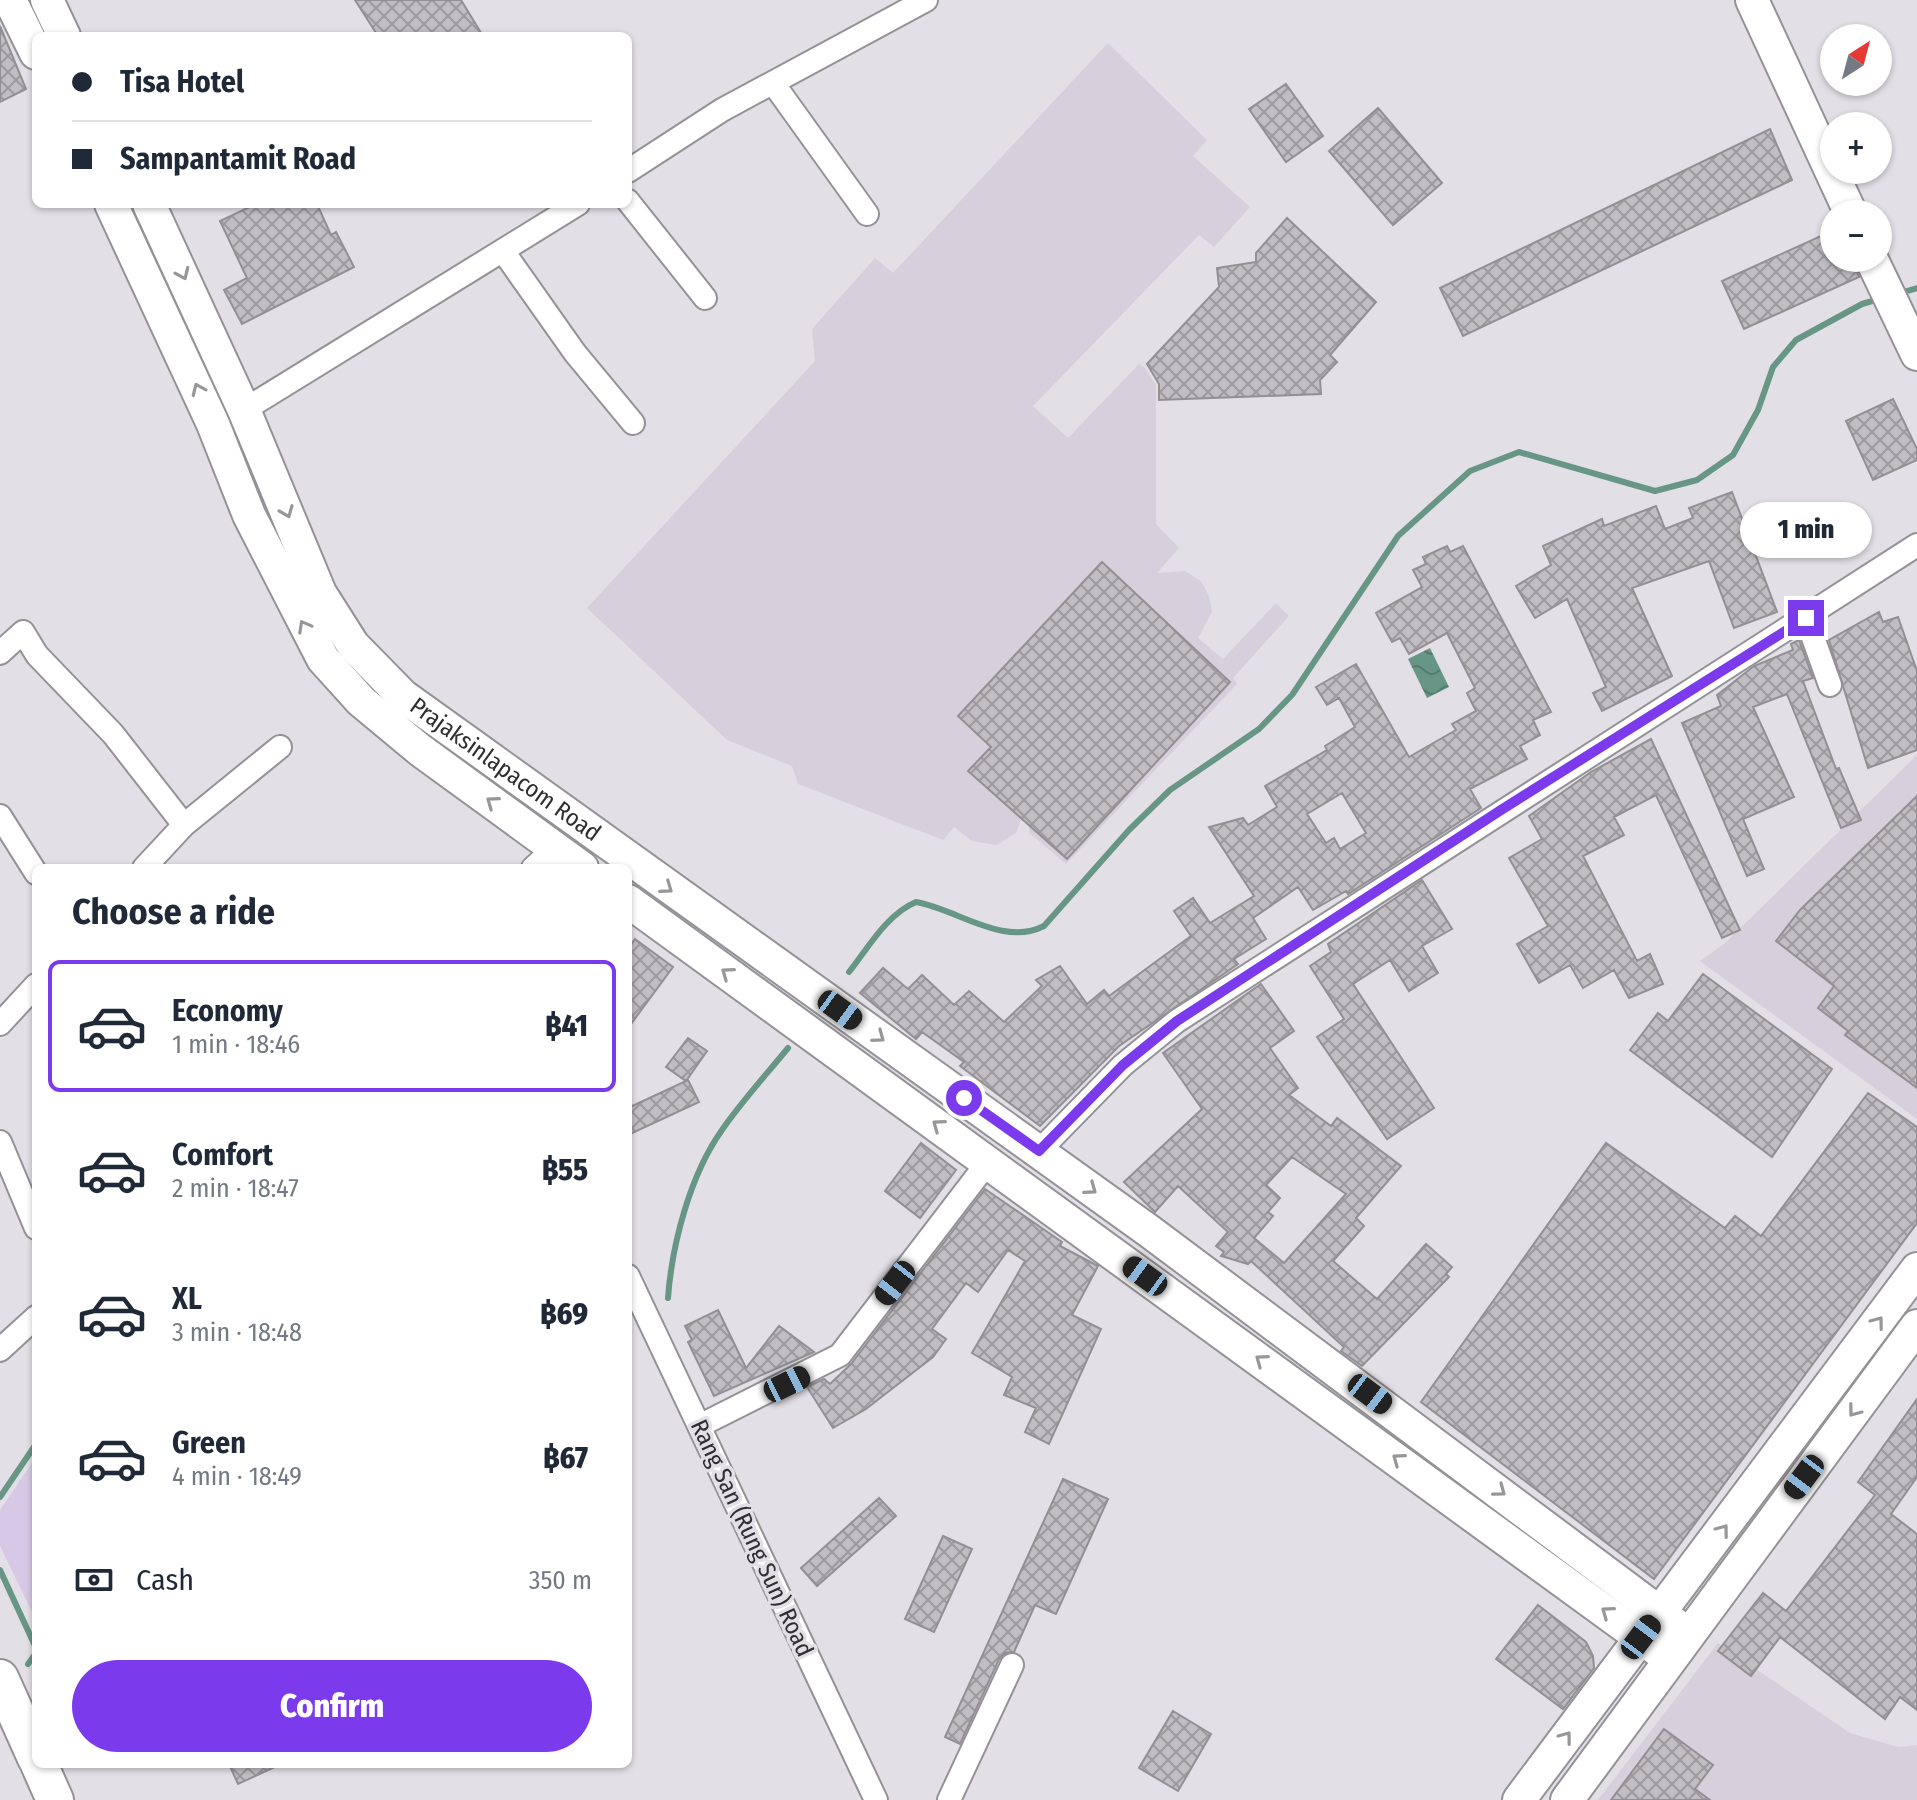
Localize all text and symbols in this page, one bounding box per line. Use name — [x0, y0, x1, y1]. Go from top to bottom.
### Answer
north arrow — [1820, 24, 1892, 96]
map controls — [1820, 24, 1892, 272]
text: Tisa Hotel — [120, 64, 244, 100]
button: + — [1820, 112, 1892, 184]
text: Sampantamit Road — [120, 141, 356, 177]
button: − — [1820, 200, 1892, 272]
one-way arrow — [173, 266, 189, 280]
one-way arrow — [191, 383, 207, 397]
callout: 1 min — [1740, 502, 1872, 558]
one-way arrow — [277, 504, 293, 519]
text: 1 min — [1778, 514, 1834, 545]
route end — [1788, 600, 1824, 636]
one-way arrow — [298, 620, 314, 635]
street label: Prajaksinlapacom Road — [405, 692, 606, 847]
one-way arrow — [486, 797, 500, 812]
one-way arrow — [658, 878, 672, 893]
text: Choose a ride — [72, 890, 275, 934]
one-way arrow — [721, 968, 736, 982]
car — [814, 986, 866, 1034]
icon: car — [76, 990, 148, 1062]
text: Economy — [172, 993, 283, 1029]
text: ฿41 — [545, 1008, 588, 1044]
one-way arrow — [871, 1028, 885, 1042]
text: 1 min · 18:46 — [172, 1029, 300, 1060]
route start — [946, 1080, 982, 1116]
one-way arrow — [932, 1120, 946, 1135]
icon: car — [76, 1134, 148, 1206]
text: Comfort — [172, 1137, 273, 1173]
text: ฿55 — [542, 1152, 588, 1188]
text: 2 min · 18:47 — [172, 1173, 299, 1204]
one-way arrow — [1082, 1179, 1096, 1194]
car — [1119, 1252, 1171, 1300]
car — [871, 1257, 919, 1309]
icon: car — [76, 1278, 148, 1350]
text: XL — [172, 1281, 202, 1317]
text: ฿69 — [540, 1296, 588, 1332]
one-way arrow — [1869, 1316, 1883, 1330]
text: 3 min · 18:48 — [172, 1317, 302, 1348]
one-way arrow — [1256, 1355, 1270, 1370]
car — [760, 1363, 814, 1405]
car — [1344, 1370, 1396, 1418]
one-way arrow — [1849, 1402, 1863, 1417]
street label: Rang San (Rung Sun) Road — [685, 1415, 819, 1661]
icon: car — [76, 1422, 148, 1494]
text: Green — [172, 1425, 246, 1461]
text: ฿67 — [543, 1440, 588, 1476]
car — [1780, 1451, 1828, 1503]
one-way arrow — [1392, 1454, 1406, 1468]
text: 4 min · 18:49 — [172, 1461, 302, 1492]
one-way arrow — [1491, 1482, 1505, 1496]
one-way arrow — [1713, 1524, 1727, 1539]
icon: cash — [72, 1558, 116, 1602]
text: Cash — [136, 1562, 194, 1598]
text: 350 m — [529, 1565, 592, 1596]
one-way arrow — [1602, 1608, 1616, 1622]
car — [1617, 1611, 1665, 1663]
button: Confirm — [72, 1660, 592, 1752]
one-way arrow — [1557, 1732, 1571, 1746]

